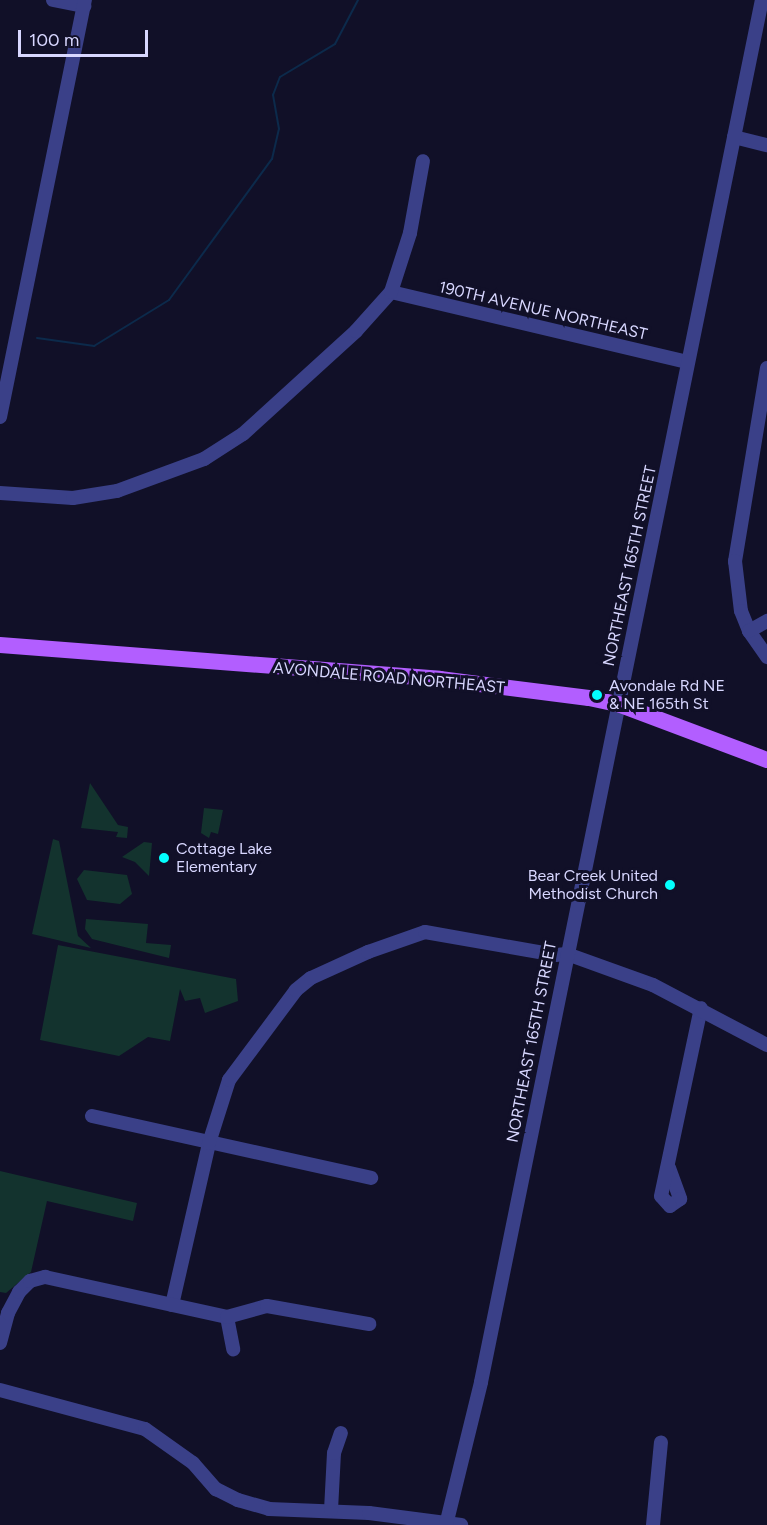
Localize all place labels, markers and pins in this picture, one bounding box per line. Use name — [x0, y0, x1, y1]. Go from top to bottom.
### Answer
place label: Avondale Rd NE & NE 165th St — [609, 676, 725, 714]
marker: Avondale Rd NE & NE 165th St — [590, 688, 604, 702]
place label: Cottage Lake Elementary — [176, 839, 272, 877]
marker: Cottage Lake Elementary — [157, 851, 171, 865]
place label: Bear Creek United Methodist Church — [528, 866, 658, 904]
marker: Bear Creek United Methodist Church — [663, 878, 677, 892]

